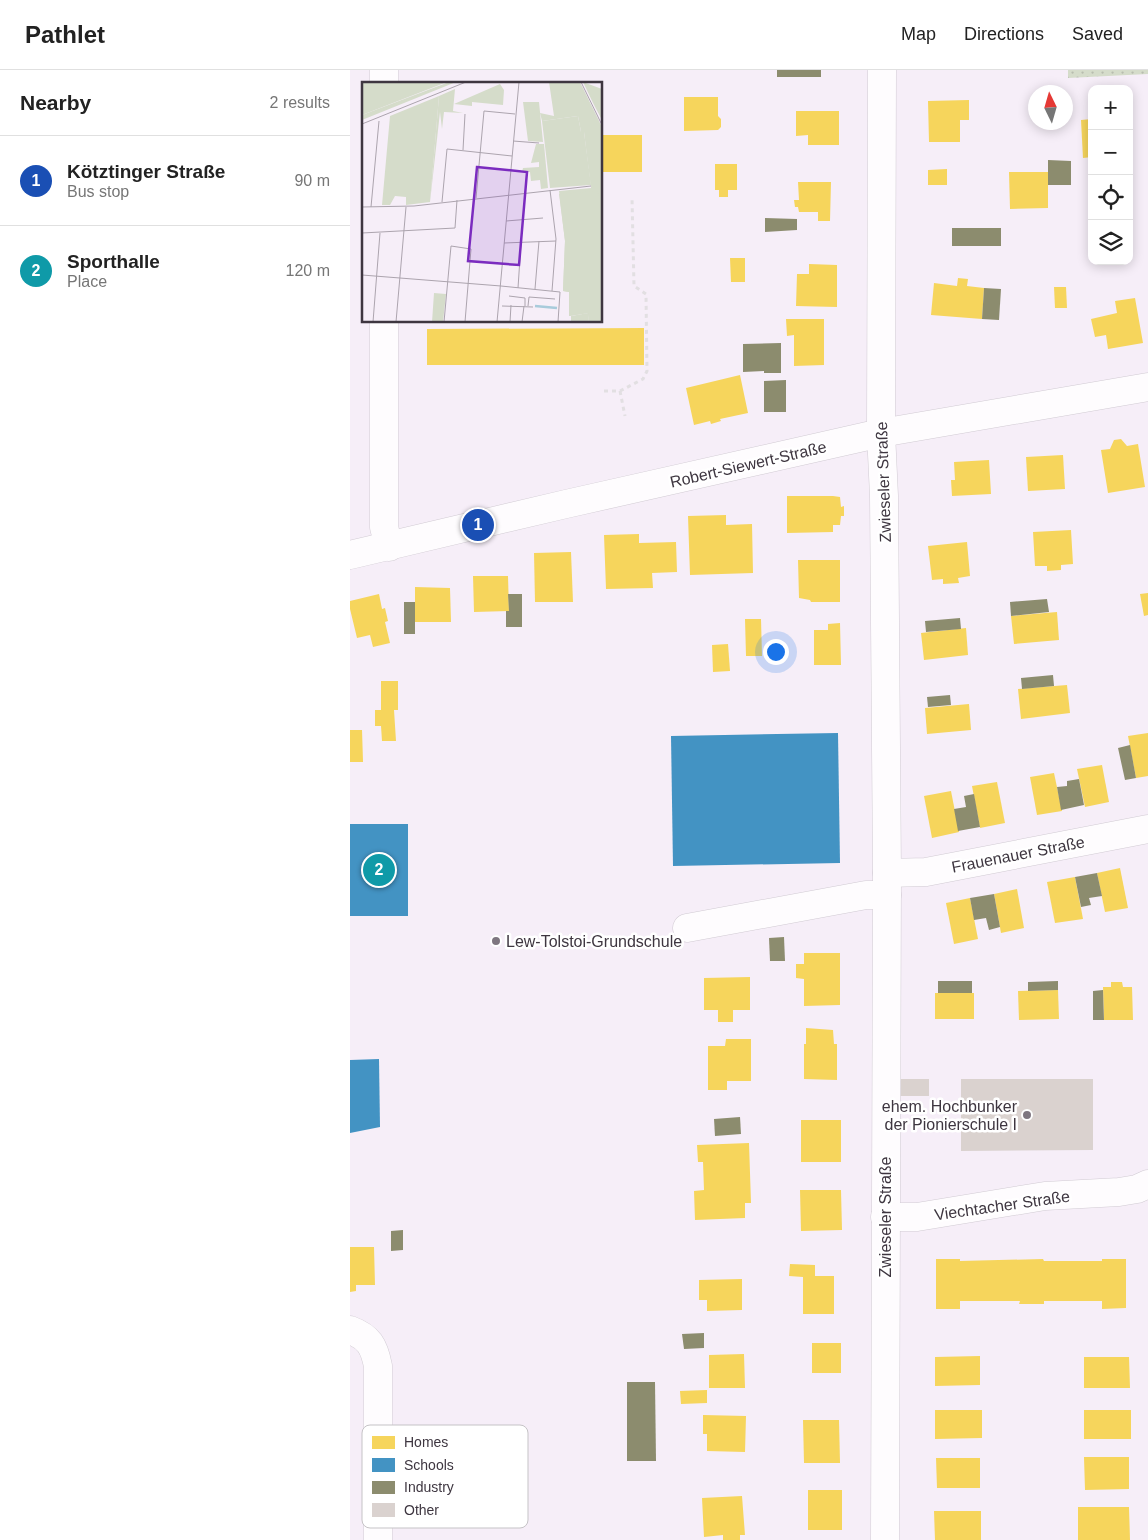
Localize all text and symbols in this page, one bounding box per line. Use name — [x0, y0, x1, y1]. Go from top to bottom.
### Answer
text: Pathlet — [25, 21, 105, 48]
text: Map — [901, 24, 936, 44]
text: Directions — [964, 24, 1044, 44]
text: Saved — [1072, 24, 1123, 44]
inset map — [362, 82, 602, 322]
north arrow — [1028, 85, 1073, 130]
map controls — [1088, 85, 1133, 265]
button: + — [1088, 85, 1133, 130]
text: Nearby — [20, 91, 91, 114]
text: 2 results — [270, 94, 330, 111]
button: − — [1088, 130, 1133, 175]
text: Kötztinger Straße — [67, 161, 225, 182]
text: 1 — [32, 172, 40, 189]
text: 90 m — [294, 172, 330, 189]
button: locate — [1088, 175, 1133, 220]
text: Bus stop — [67, 183, 129, 200]
button: layers — [1088, 220, 1133, 265]
text: Sporthalle — [67, 251, 160, 272]
text: 2 — [32, 262, 40, 279]
text: 120 m — [286, 262, 330, 279]
text: Place — [67, 273, 107, 290]
street label: Zwieseler Straße — [873, 421, 894, 543]
street label: Robert-Siewert-Straße — [668, 438, 828, 491]
pin: 1 — [462, 506, 494, 544]
your location — [763, 639, 789, 665]
street label: Frauenauer Straße — [950, 833, 1086, 876]
pin: 2 — [363, 851, 395, 889]
place label: Lew-Tolstoi-Grundschule — [506, 933, 682, 950]
marker: Lew-Tolstoi-Grundschule — [490, 935, 502, 947]
place label: ehem. Hochbunker der Pionierschule I — [882, 1098, 1018, 1133]
marker: ehem. Hochbunker der Pionierschule I — [1021, 1109, 1033, 1121]
street label: Zwieseler Straße — [877, 1156, 894, 1277]
street label: Viechtacher Straße — [933, 1188, 1071, 1223]
legend — [362, 1425, 528, 1528]
text: Homes — [404, 1434, 448, 1450]
text: Schools — [404, 1457, 454, 1473]
text: Industry — [404, 1479, 454, 1495]
text: Other — [404, 1502, 439, 1518]

